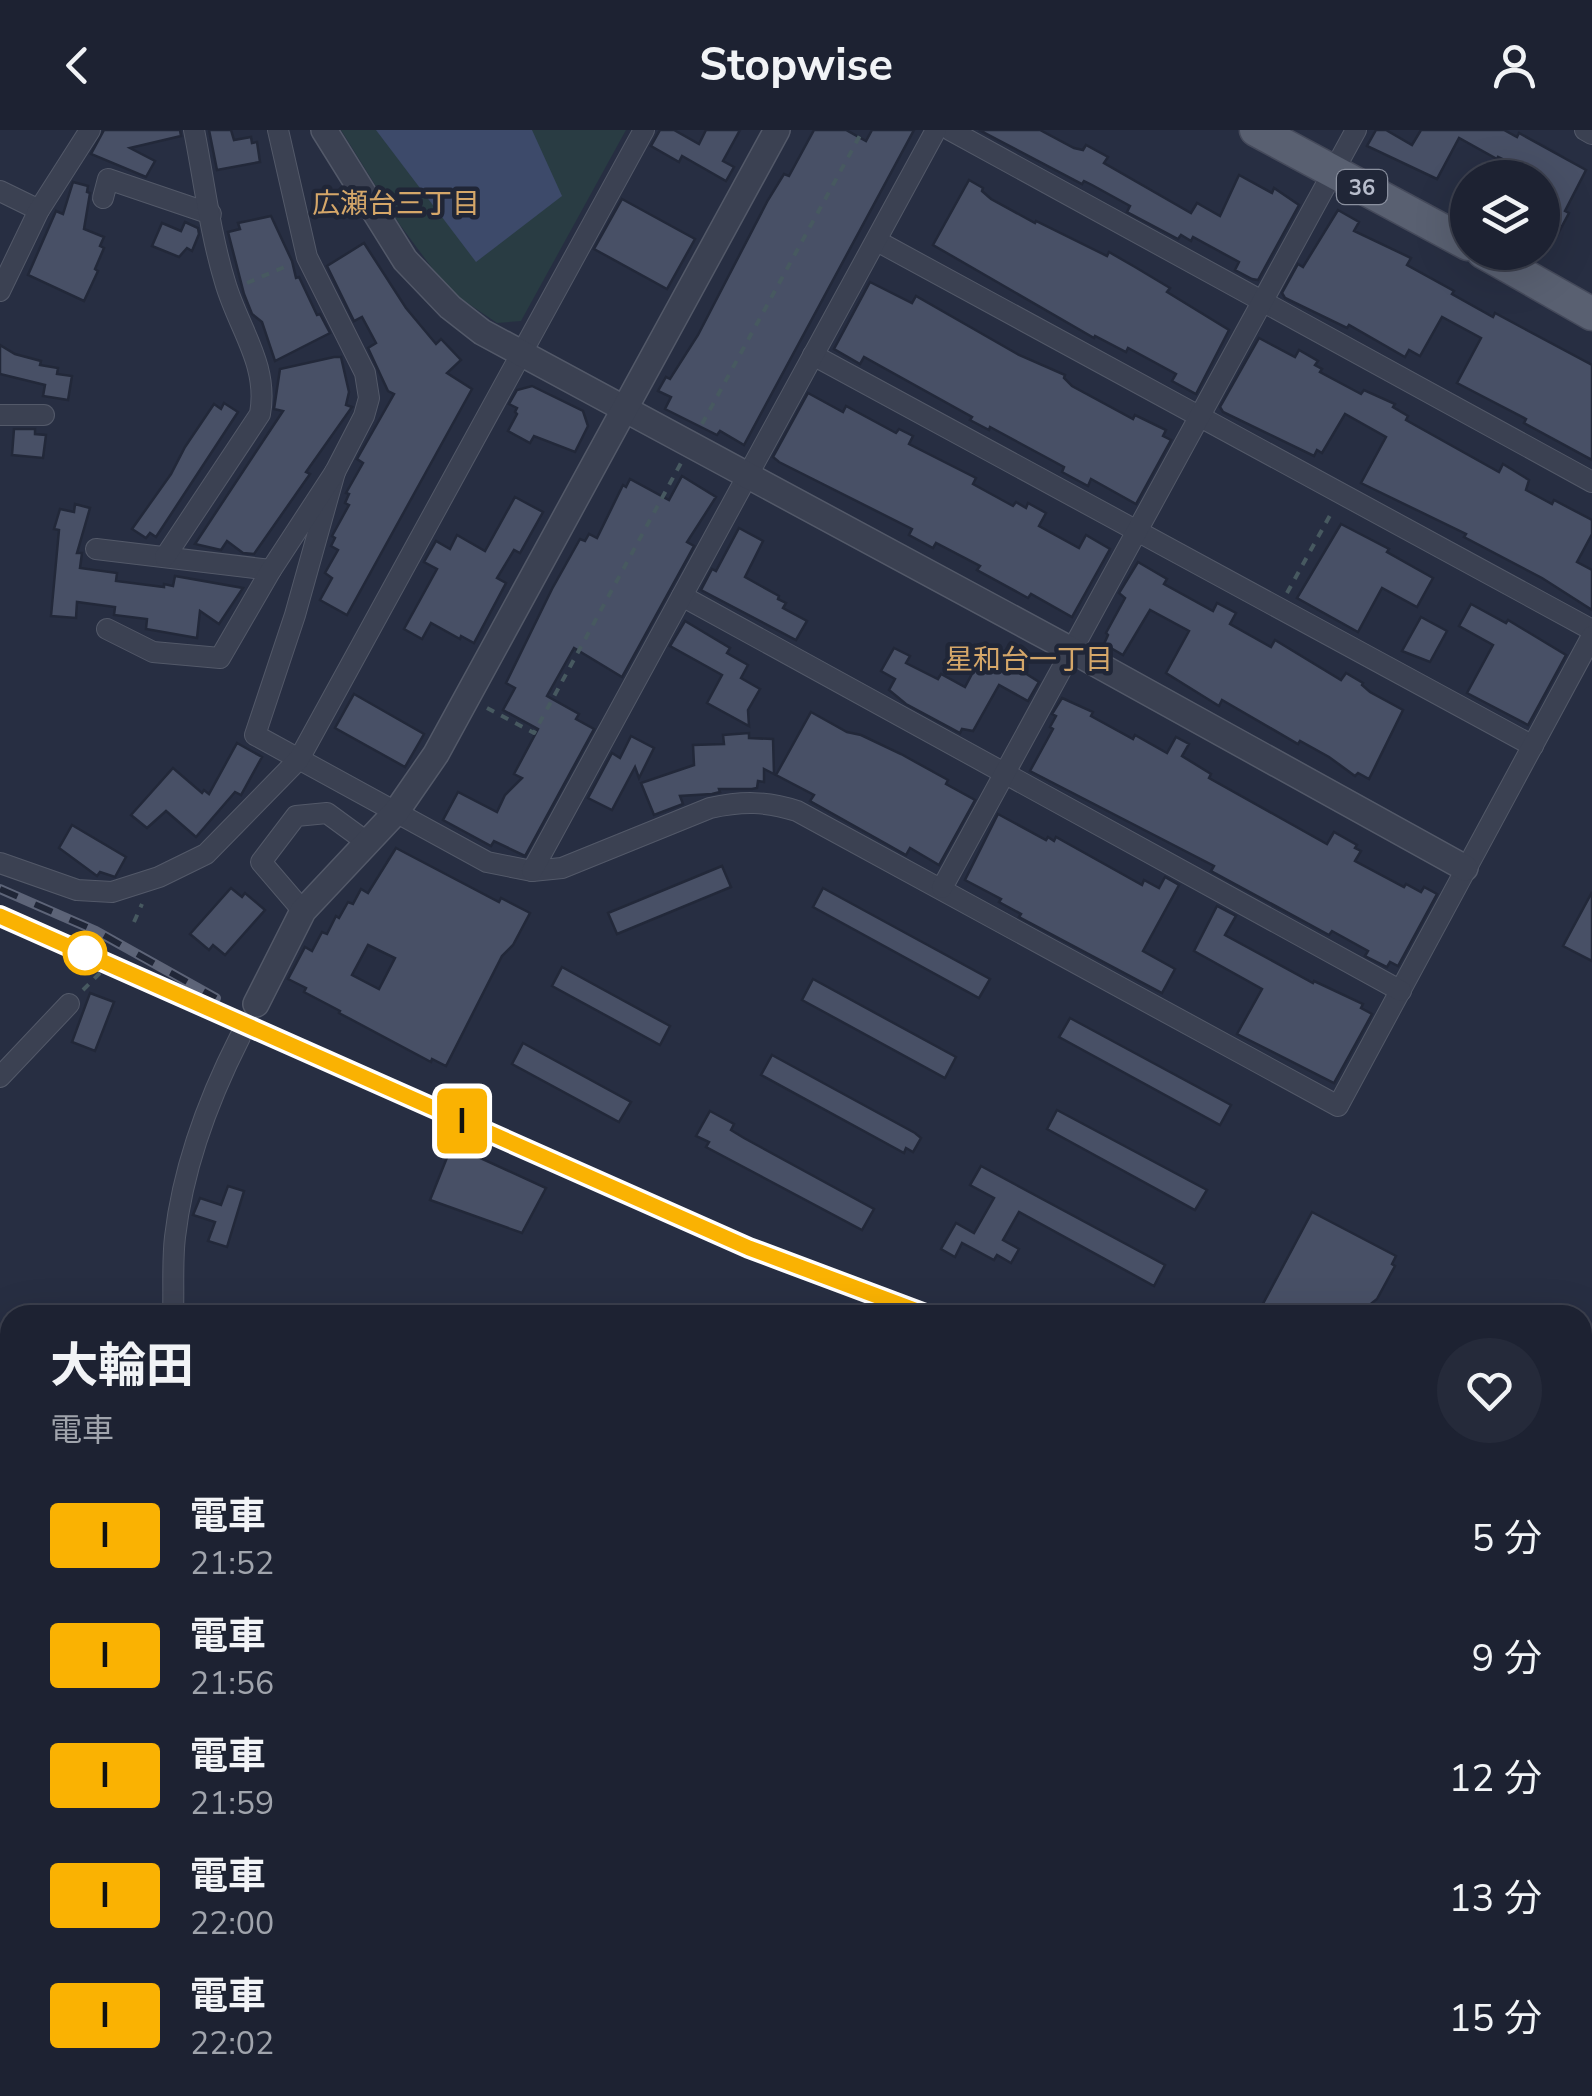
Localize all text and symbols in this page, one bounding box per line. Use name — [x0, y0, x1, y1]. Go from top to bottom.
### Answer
text: Stopwise — [699, 35, 893, 96]
icon: back — [50, 38, 105, 93]
icon: person — [1487, 38, 1542, 93]
map controls — [1450, 160, 1560, 270]
button: layers — [1450, 160, 1560, 270]
road number: 36 — [1337, 170, 1387, 204]
district label: 広瀬台三丁目 — [312, 185, 480, 223]
district label: 星和台一丁目 — [945, 641, 1113, 679]
unlabelled marker — [64, 932, 106, 974]
line badge: I — [430, 1088, 494, 1154]
text: I — [457, 1098, 467, 1145]
text: 大輪田 — [50, 1333, 194, 1399]
button: heart — [1437, 1338, 1542, 1443]
text: 電車 — [50, 1409, 114, 1452]
text: 電車 — [190, 1491, 266, 1542]
text: I — [100, 1512, 110, 1559]
text: 5 分 — [1471, 1513, 1542, 1564]
text: 21:52 — [190, 1542, 274, 1585]
text: 電車 — [190, 1611, 266, 1662]
text: I — [100, 1632, 110, 1679]
text: 9 分 — [1471, 1633, 1542, 1684]
text: 21:56 — [190, 1662, 274, 1705]
text: 電車 — [190, 1731, 266, 1782]
text: I — [100, 1752, 110, 1799]
text: 12 分 — [1449, 1753, 1542, 1804]
text: 21:59 — [190, 1782, 274, 1825]
text: 電車 — [190, 1851, 266, 1902]
text: I — [100, 1872, 110, 1919]
text: 13 分 — [1449, 1873, 1542, 1924]
text: 22:00 — [190, 1902, 274, 1945]
text: 電車 — [190, 1971, 266, 2022]
text: I — [100, 1992, 110, 2039]
text: 15 分 — [1449, 1993, 1542, 2044]
text: 22:02 — [190, 2022, 274, 2065]

